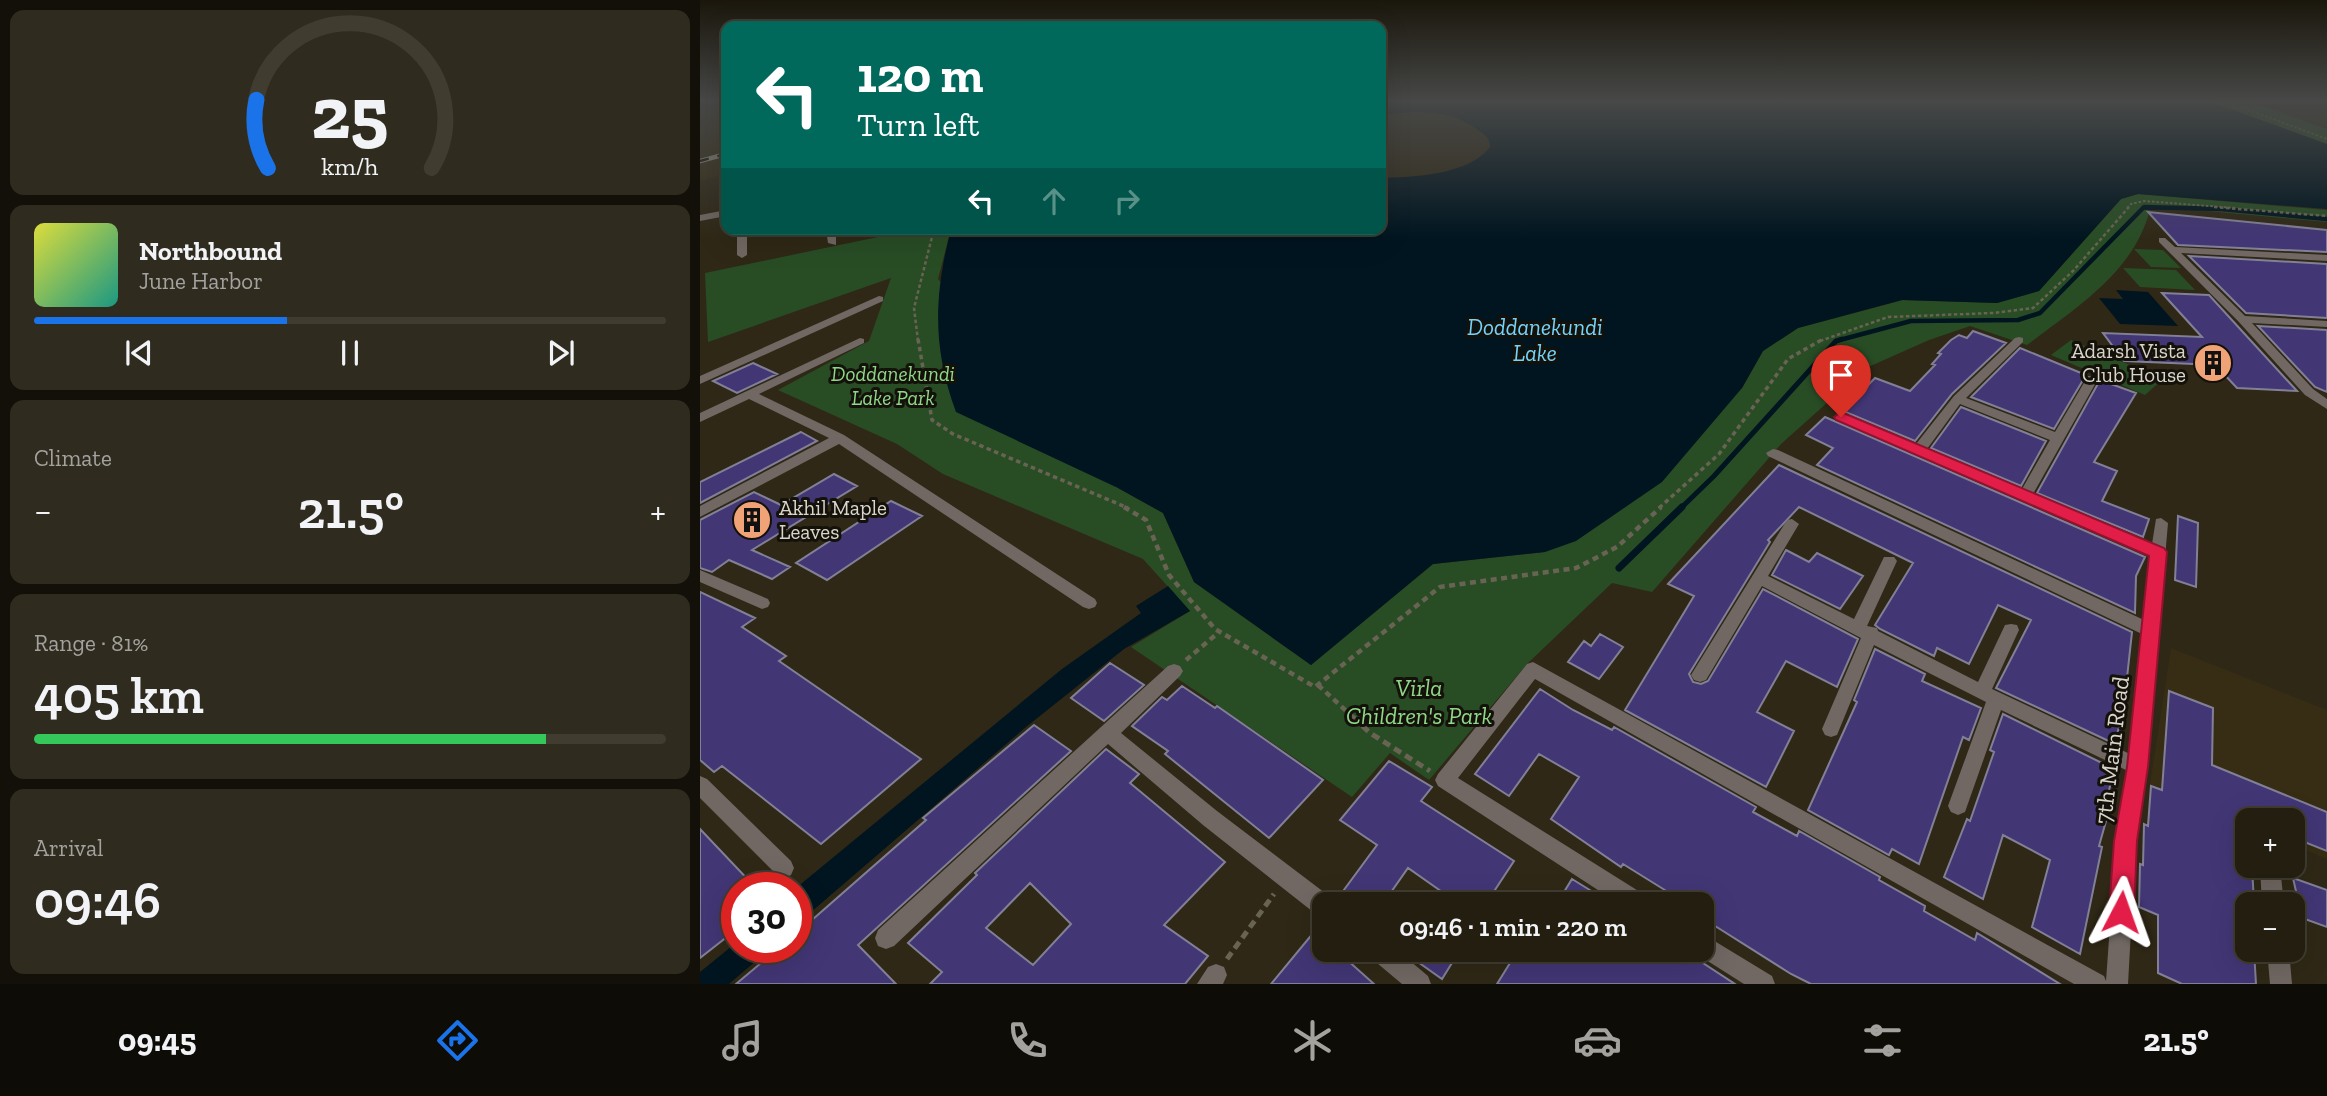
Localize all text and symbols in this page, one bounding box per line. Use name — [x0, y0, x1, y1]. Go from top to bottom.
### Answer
text: 120 m — [857, 46, 983, 105]
icon: left — [742, 49, 833, 140]
text: 25 — [311, 70, 389, 158]
text: Turn left — [857, 106, 979, 144]
text: km/h — [321, 151, 379, 181]
icon: left — [962, 182, 1000, 220]
icon: ahead — [1035, 182, 1073, 220]
icon: right — [1108, 182, 1146, 220]
text: Northbound — [139, 235, 282, 267]
text: June Harbor — [139, 267, 263, 295]
water label: Doddanekundi Lake — [1467, 313, 1603, 367]
icon: previous — [120, 334, 158, 372]
icon: pause — [331, 334, 369, 372]
icon: next — [542, 334, 580, 372]
place label: Adarsh Vista Club House — [2071, 338, 2186, 387]
building icon: Adarsh Vista Club House — [2192, 342, 2234, 384]
pin — [1811, 345, 1871, 417]
icon: arrive — [1822, 356, 1860, 394]
park label: Doddanekundi Lake Park — [831, 361, 955, 410]
text: Climate — [34, 444, 112, 472]
text: 21.5° — [298, 479, 404, 541]
text: − — [34, 488, 52, 534]
text: + — [650, 488, 666, 534]
place label: Akhil Maple Leaves — [779, 495, 887, 544]
building icon: Akhil Maple Leaves — [731, 499, 773, 541]
text: Range · 81% — [34, 629, 148, 657]
text: 405 km — [34, 664, 204, 726]
park label: Virla Children's Park — [1346, 673, 1492, 730]
street label: 7th Main Road — [2088, 674, 2135, 826]
map controls — [2235, 808, 2305, 962]
button: + — [2235, 808, 2305, 878]
text: Arrival — [34, 834, 103, 862]
text: 09:46 — [34, 869, 161, 931]
speed limit sign: 30 — [721, 872, 812, 963]
position arrow — [2084, 875, 2158, 949]
button: − — [2235, 892, 2305, 962]
text: 09:46 · 1 min · 220 m — [1399, 911, 1627, 943]
icon: directions — [433, 1016, 482, 1065]
icon: music — [718, 1016, 767, 1065]
icon: phone — [1003, 1016, 1052, 1065]
icon: climate — [1288, 1016, 1337, 1065]
icon: car — [1573, 1016, 1622, 1065]
icon: filters — [1858, 1016, 1907, 1065]
text: 09:45 — [118, 1021, 196, 1059]
text: 21.5° — [2143, 1021, 2209, 1059]

